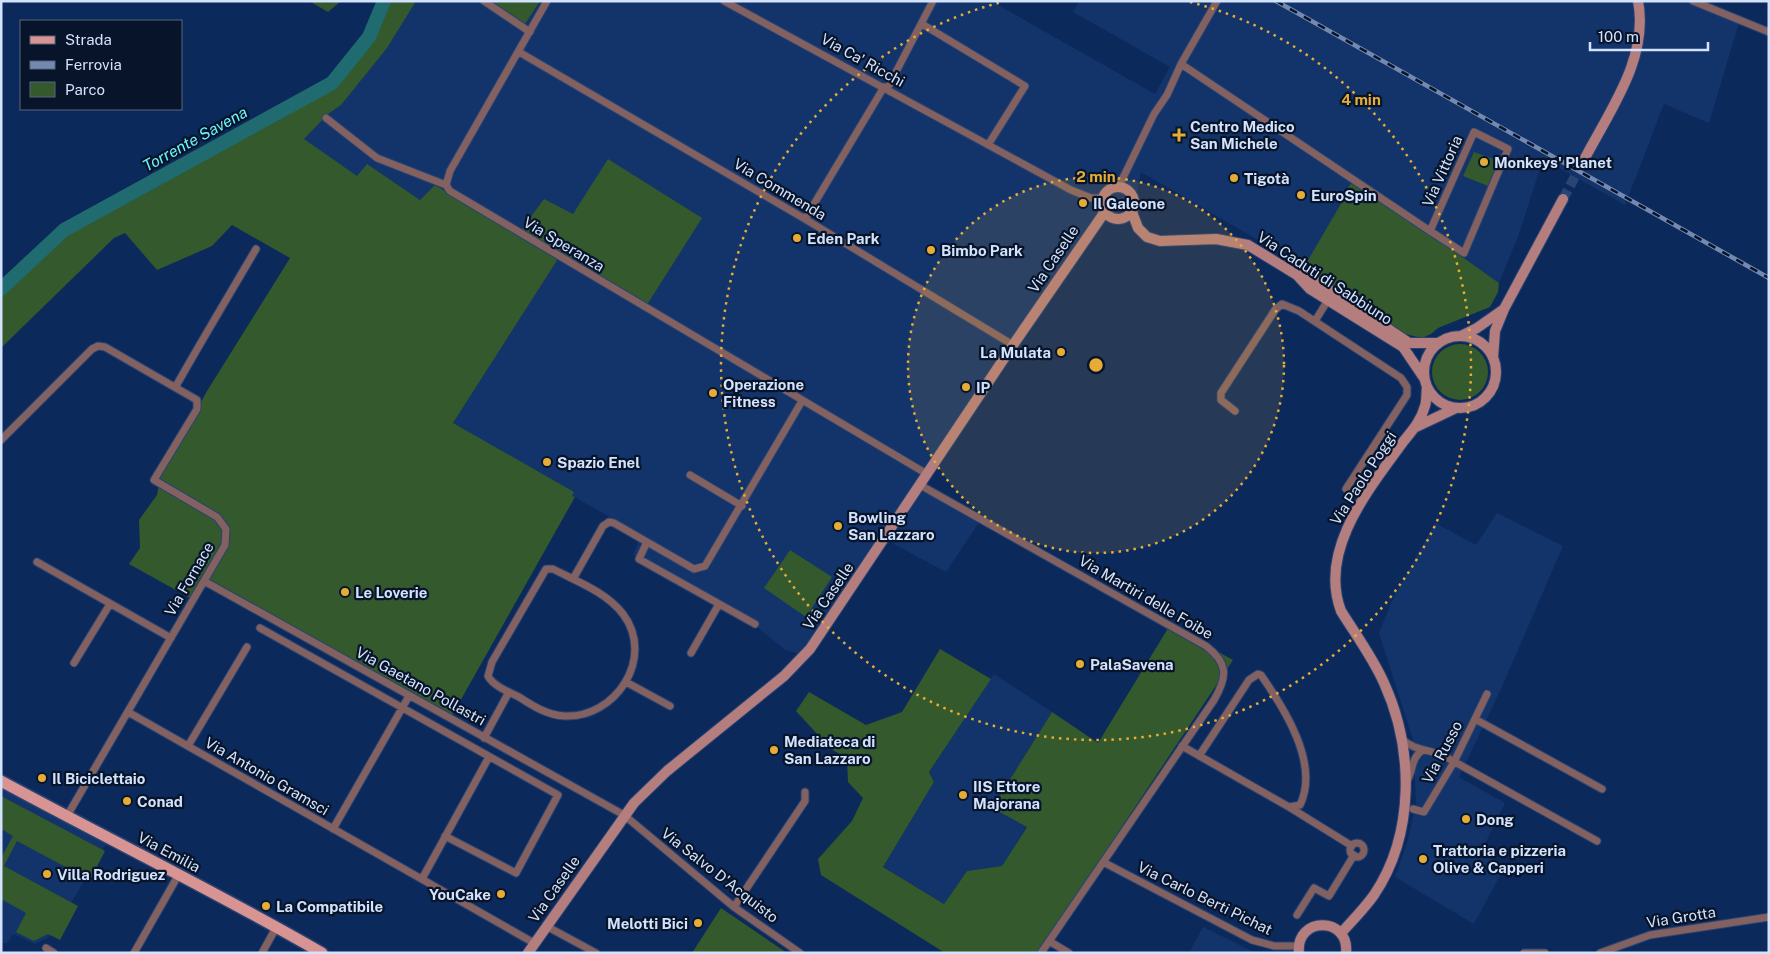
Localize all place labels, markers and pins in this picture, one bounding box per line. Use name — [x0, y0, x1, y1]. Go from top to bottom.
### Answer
place label: Centro Medico San Michele — [1190, 118, 1295, 152]
marker: Centro Medico San Michele — [1172, 128, 1186, 142]
place label: Monkeys' Planet — [1494, 154, 1612, 171]
marker: Monkeys' Planet — [1478, 156, 1490, 168]
place label: Tigotà — [1244, 170, 1290, 187]
marker: Tigotà — [1228, 172, 1240, 184]
place label: EuroSpin — [1311, 187, 1377, 204]
marker: EuroSpin — [1295, 189, 1307, 201]
place label: Il Galeone — [1093, 195, 1165, 212]
marker: Il Galeone — [1077, 197, 1089, 209]
place label: Eden Park — [807, 230, 880, 247]
marker: Eden Park — [791, 232, 803, 244]
place label: Bimbo Park — [941, 242, 1023, 259]
marker: Bimbo Park — [925, 244, 937, 256]
place label: La Mulata — [980, 344, 1051, 361]
marker: La Mulata — [1055, 346, 1067, 358]
centre of rings — [1087, 356, 1105, 374]
place label: Operazione Fitness — [723, 376, 804, 410]
place label: IP — [976, 379, 991, 396]
marker: IP — [960, 381, 972, 393]
marker: Operazione Fitness — [707, 387, 719, 399]
place label: Spazio Enel — [557, 454, 640, 471]
marker: Spazio Enel — [541, 456, 553, 468]
place label: Bowling San Lazzaro — [848, 509, 935, 543]
marker: Bowling San Lazzaro — [832, 520, 844, 532]
place label: Le Loverie — [355, 584, 428, 601]
marker: Le Loverie — [339, 586, 351, 598]
place label: PalaSavena — [1090, 656, 1174, 673]
marker: PalaSavena — [1074, 658, 1086, 670]
place label: Mediateca di San Lazzaro — [784, 733, 875, 767]
marker: Mediateca di San Lazzaro — [768, 744, 780, 756]
place label: Il Biciclettaio — [52, 770, 146, 787]
marker: Il Biciclettaio — [36, 772, 48, 784]
place label: IIS Ettore Majorana — [973, 778, 1040, 812]
marker: IIS Ettore Majorana — [957, 789, 969, 801]
place label: Conad — [137, 793, 183, 810]
marker: Conad — [121, 795, 133, 807]
place label: Dong — [1476, 811, 1514, 828]
marker: Dong — [1460, 813, 1472, 825]
place label: Trattoria e pizzeria Olive & Capperi — [1433, 842, 1566, 876]
marker: Trattoria e pizzeria Olive & Capperi — [1417, 853, 1429, 865]
place label: Villa Rodriguez — [57, 866, 165, 883]
marker: Villa Rodriguez — [41, 868, 53, 880]
place label: YouCake — [429, 886, 491, 903]
marker: YouCake — [495, 888, 507, 900]
place label: La Compatibile — [276, 898, 383, 915]
marker: La Compatibile — [260, 900, 272, 912]
place label: Melotti Bici — [607, 915, 688, 932]
marker: Melotti Bici — [692, 917, 704, 929]

